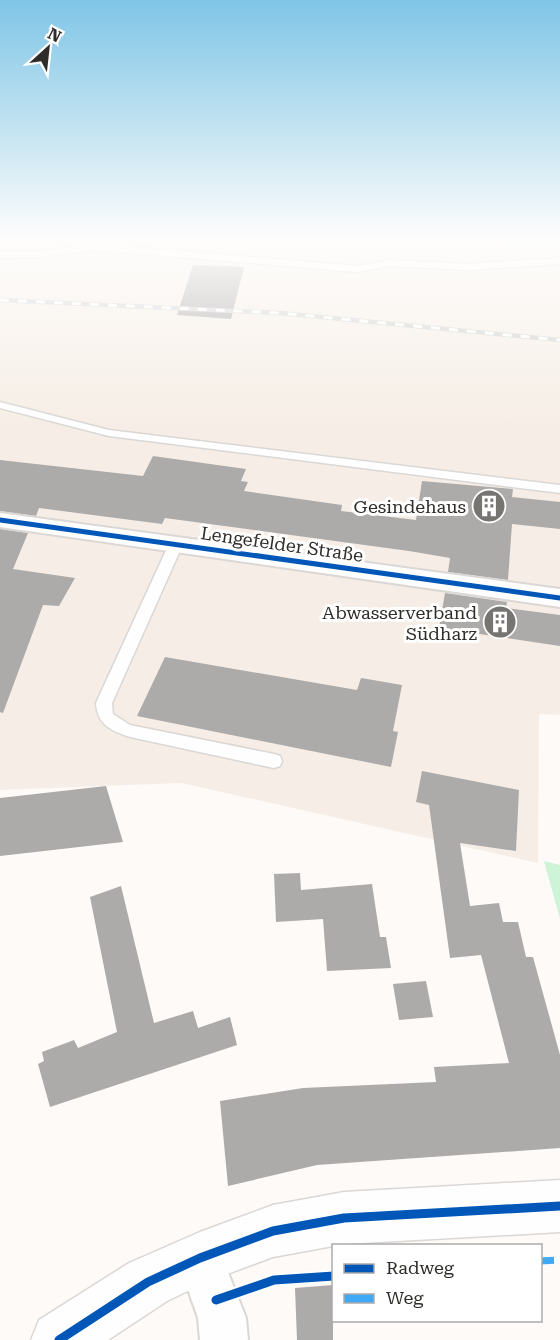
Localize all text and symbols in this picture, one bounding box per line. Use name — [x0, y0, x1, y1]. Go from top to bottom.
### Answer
north arrow — [18, 18, 78, 78]
text: N — [45, 24, 64, 46]
building icon: Gesindehaus — [471, 488, 507, 524]
place label: Gesindehaus — [354, 496, 466, 517]
street label: Lengefelder Straße — [199, 522, 365, 566]
place label: Abwasserverband Südharz — [322, 602, 478, 644]
building icon: Abwasserverband Südharz — [482, 604, 518, 640]
legend — [332, 1244, 542, 1322]
text: Radweg — [386, 1257, 455, 1278]
text: Weg — [386, 1287, 424, 1308]

